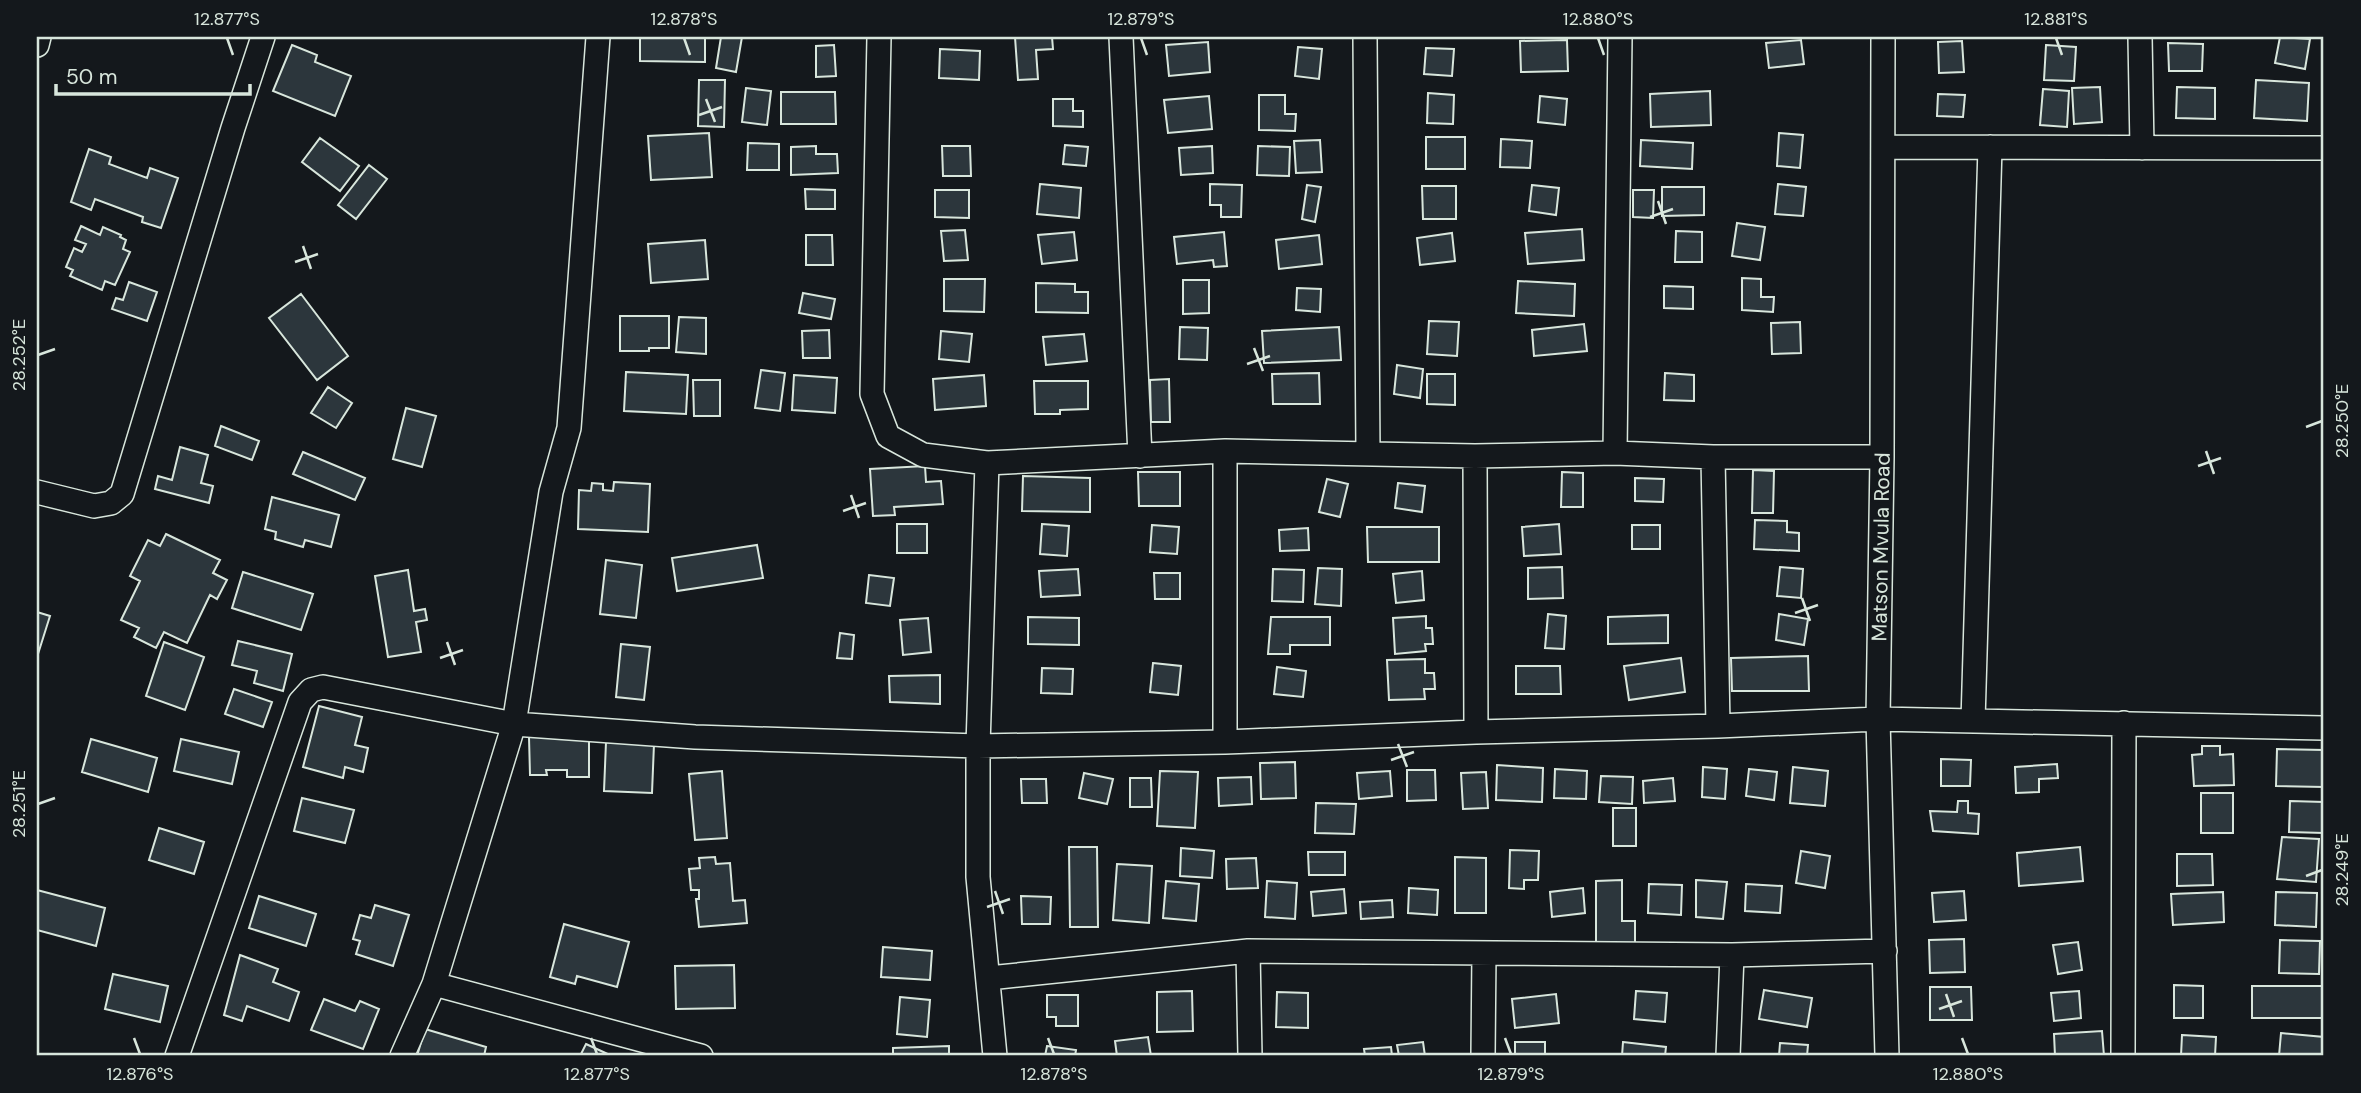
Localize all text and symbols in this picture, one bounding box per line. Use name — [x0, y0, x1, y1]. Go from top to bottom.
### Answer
text: 12.877°S — [194, 7, 260, 31]
text: 12.878°S — [651, 7, 717, 31]
text: 12.879°S — [1107, 7, 1175, 31]
text: 12.880°S — [1563, 7, 1633, 31]
text: 12.881°S — [2024, 7, 2088, 31]
scale bar — [56, 52, 250, 96]
text: 50 m — [66, 63, 117, 91]
text: 28.252°E — [7, 319, 31, 391]
text: 28.250°E — [2330, 384, 2354, 458]
street label: Matson Mvula Road — [1865, 452, 1897, 642]
text: 28.251°E — [7, 770, 31, 838]
text: 28.249°E — [2330, 833, 2354, 907]
text: 12.876°S — [106, 1062, 174, 1086]
text: 12.877°S — [564, 1062, 630, 1086]
text: 12.878°S — [1021, 1062, 1087, 1086]
text: 12.879°S — [1477, 1062, 1545, 1086]
text: 12.880°S — [1933, 1062, 2003, 1086]

